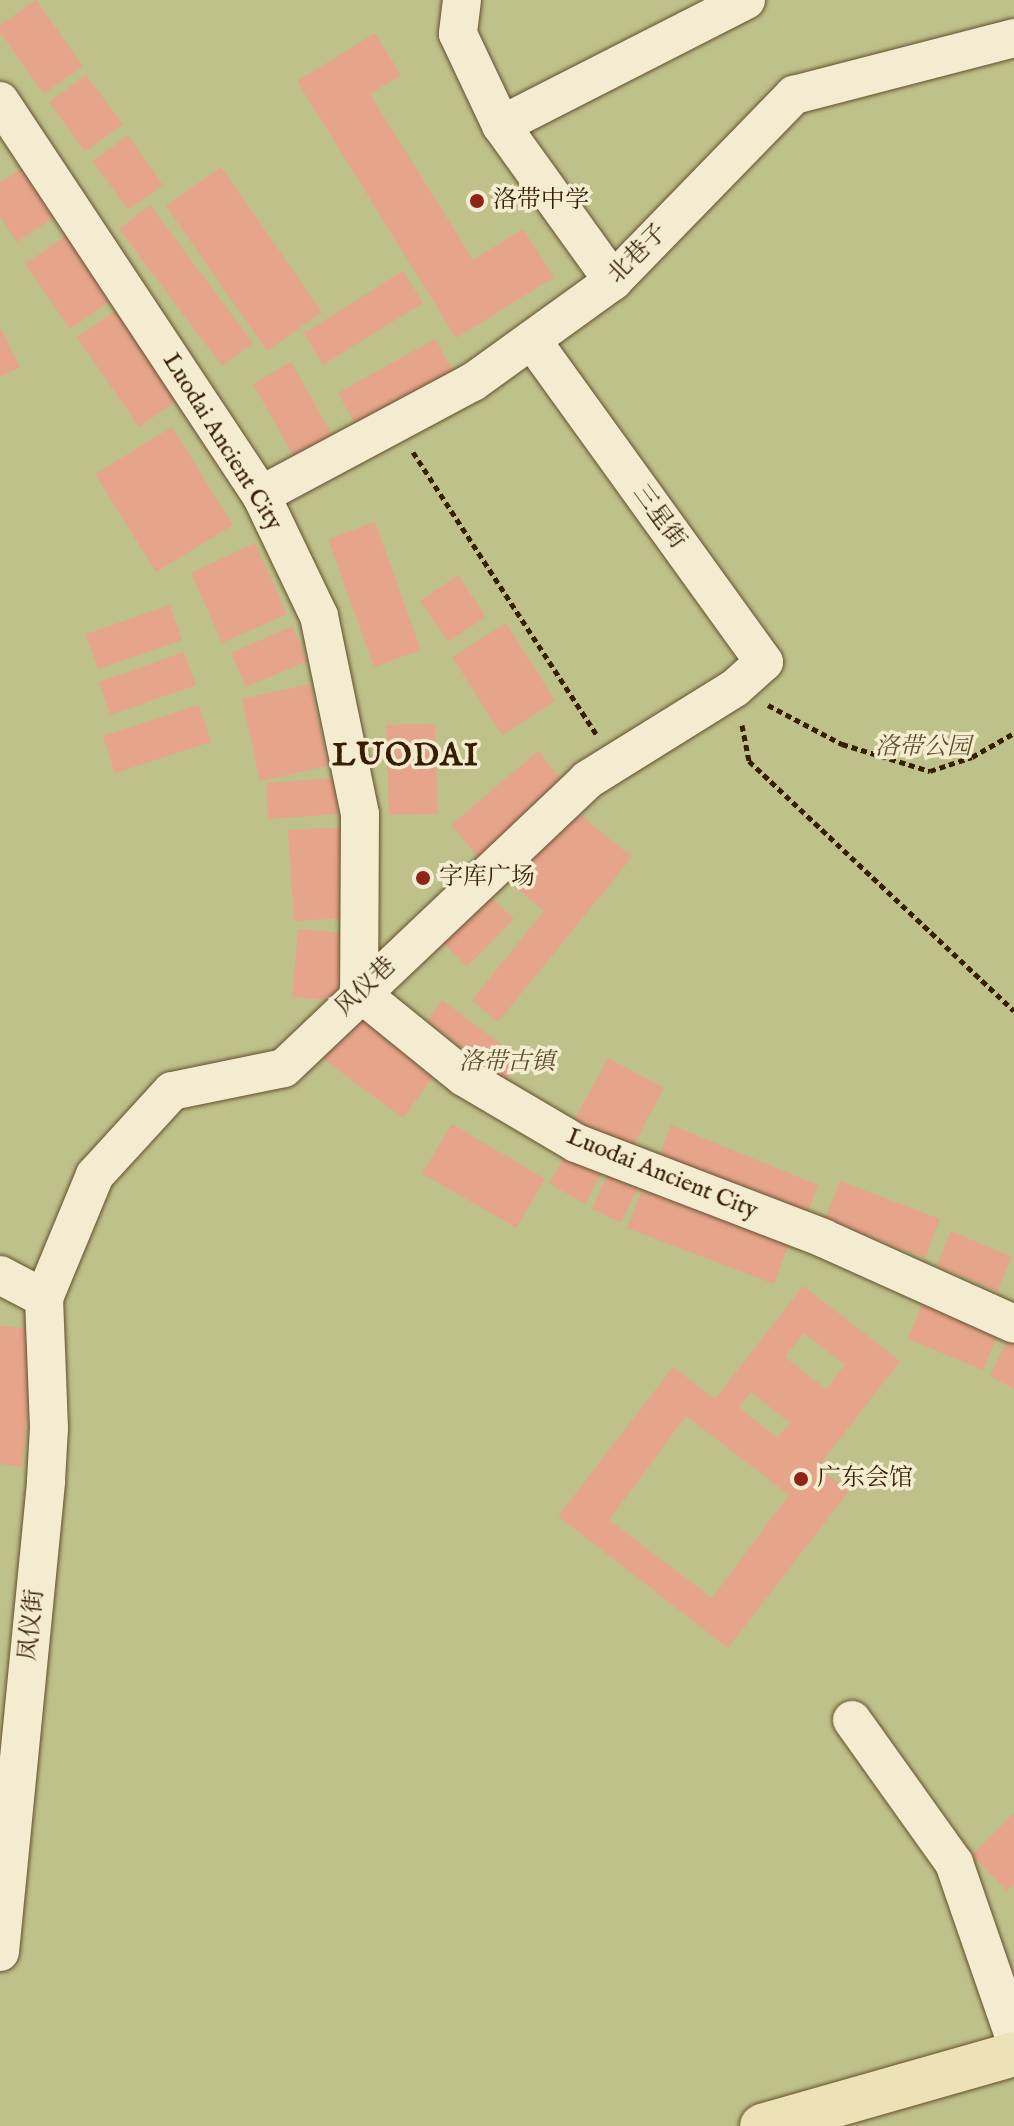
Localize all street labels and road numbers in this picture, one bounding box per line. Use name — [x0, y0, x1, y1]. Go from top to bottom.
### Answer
street label: 北巷子 — [602, 218, 674, 290]
street label: Luodai Ancient City — [156, 348, 288, 536]
street label: 三星街 — [626, 479, 692, 555]
street label: 风仪巷 — [330, 952, 402, 1022]
street label: Luodai Ancient City — [562, 1123, 762, 1225]
street label: 凤仪街 — [14, 1588, 50, 1662]

